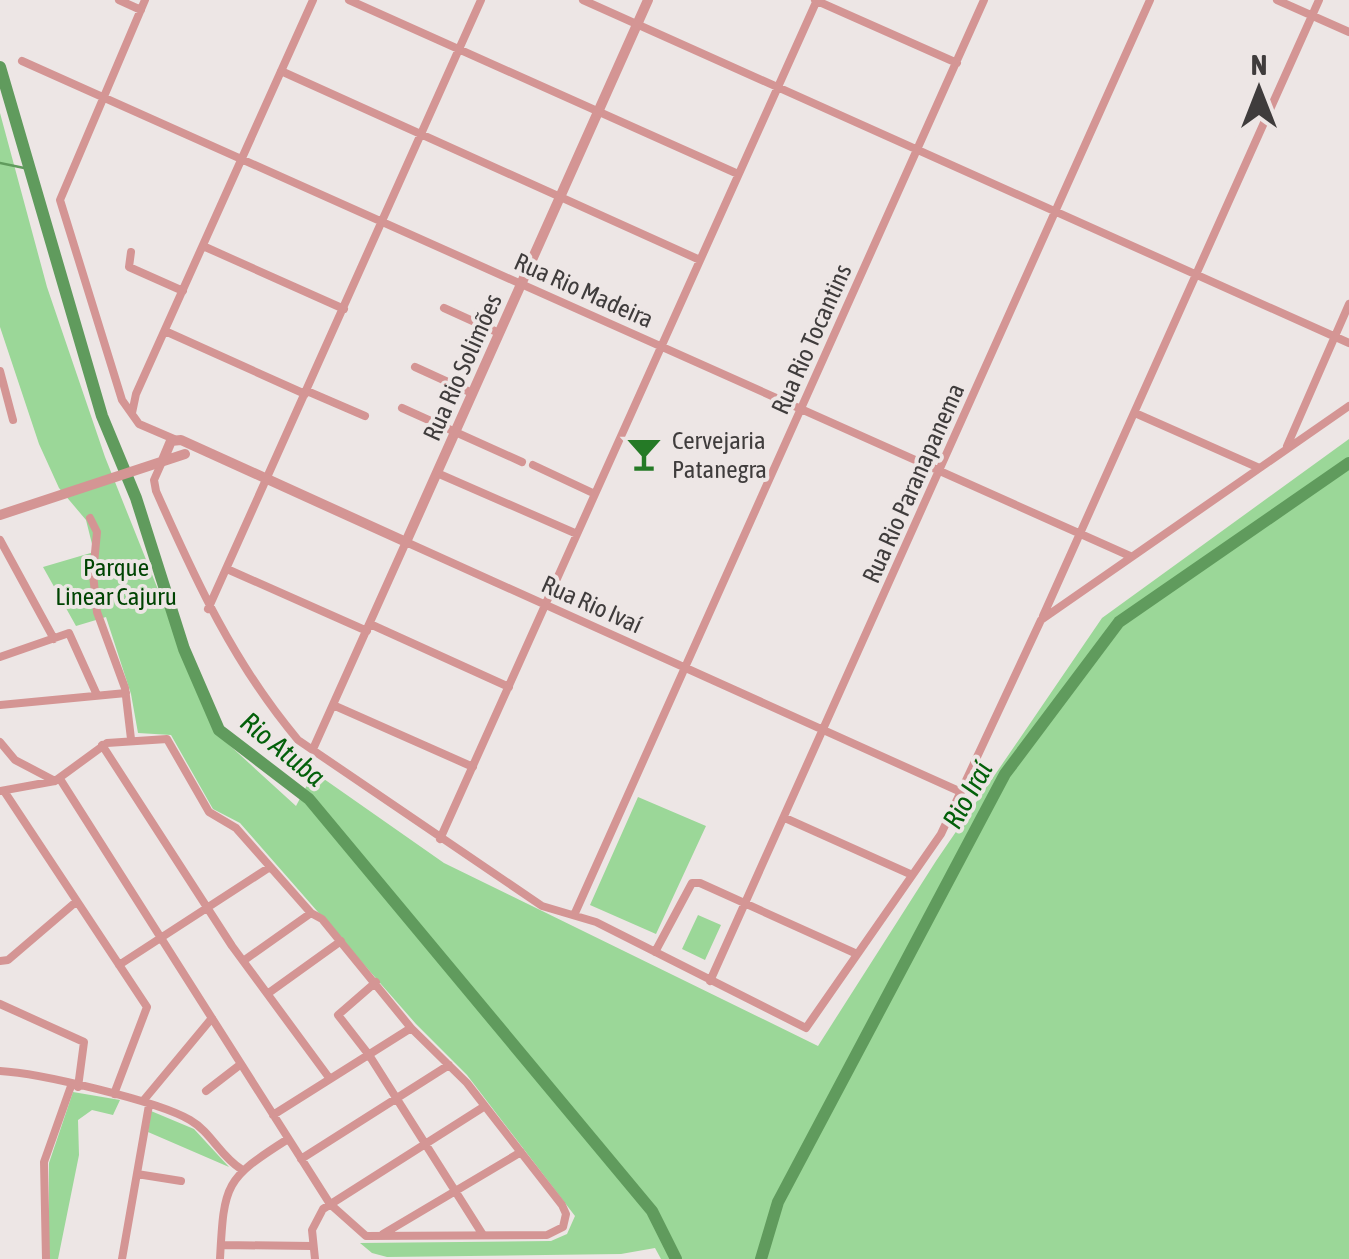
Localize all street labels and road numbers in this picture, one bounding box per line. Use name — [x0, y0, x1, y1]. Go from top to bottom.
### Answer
street label: Rua Rio Madeira — [510, 247, 658, 333]
street label: Rua Rio Tocantins — [765, 260, 857, 418]
street label: Rua Rio Solimões — [417, 289, 507, 445]
street label: Rua Rio Paranapanema — [856, 379, 970, 587]
street label: Rua Rio Ivaí — [537, 569, 647, 639]

